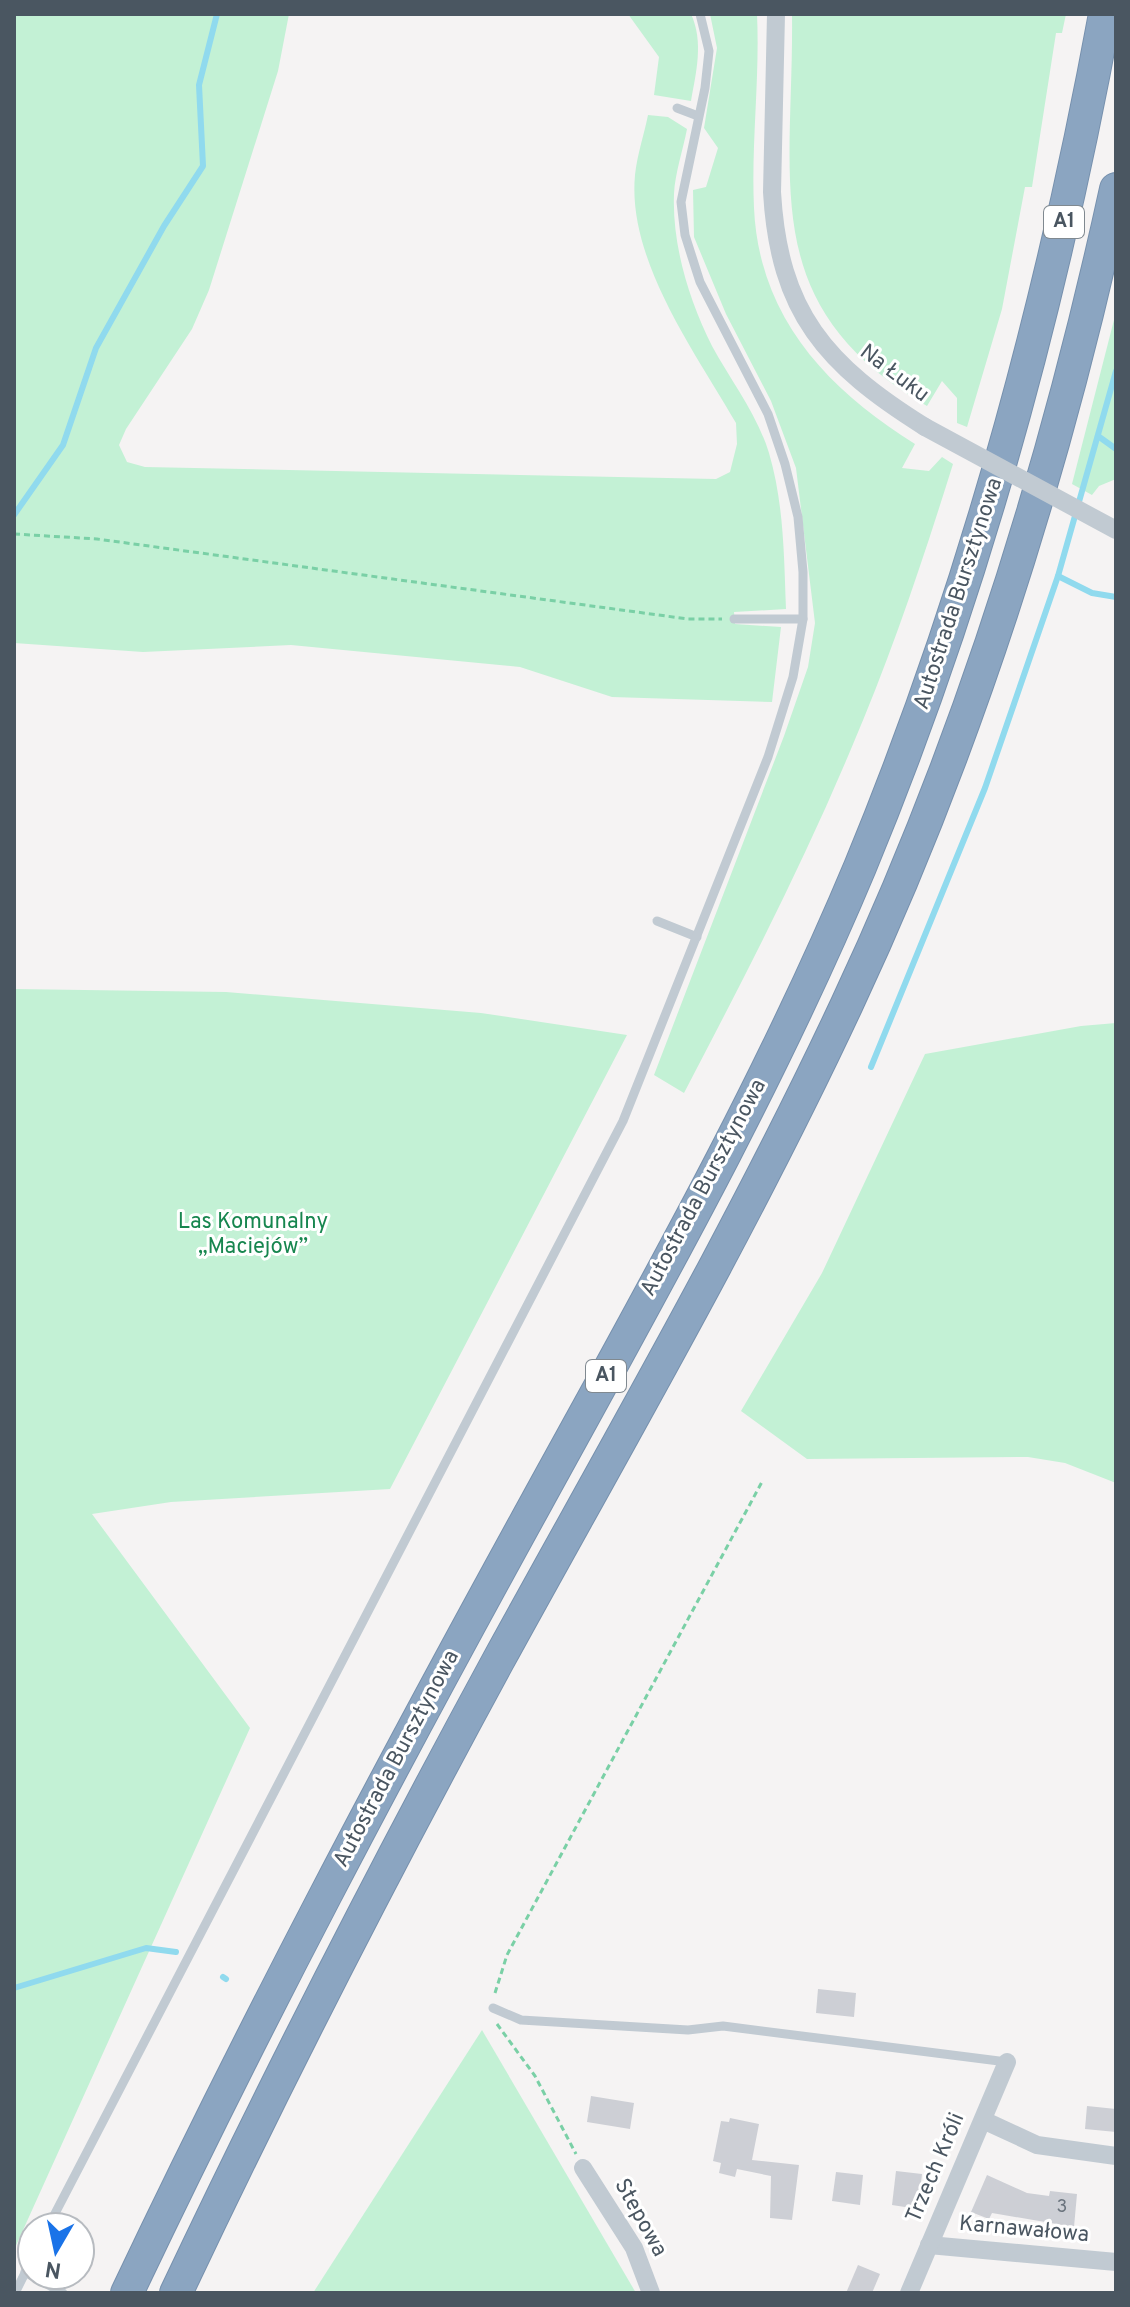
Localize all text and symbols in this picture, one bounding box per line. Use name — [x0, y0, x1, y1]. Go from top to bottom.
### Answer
road number: A1 — [1044, 206, 1084, 238]
street label: Na Łuku — [854, 339, 934, 409]
street label: Autostrada Bursztynowa — [909, 475, 1009, 713]
street label: Autostrada Bursztynowa — [635, 1075, 773, 1301]
park label: Las Komunalny „Maciejów” — [178, 1209, 328, 1261]
road number: A1 — [586, 1360, 626, 1392]
street label: Autostrada Bursztynowa — [328, 1646, 466, 1872]
street label: Trzech Króli — [901, 2109, 971, 2227]
street label: Stepowa — [608, 2174, 672, 2262]
house number: 3 — [1057, 2196, 1067, 2219]
north arrow — [16, 2211, 96, 2291]
street label: Karnawałowa — [958, 2211, 1090, 2249]
text: N — [43, 2254, 63, 2283]

